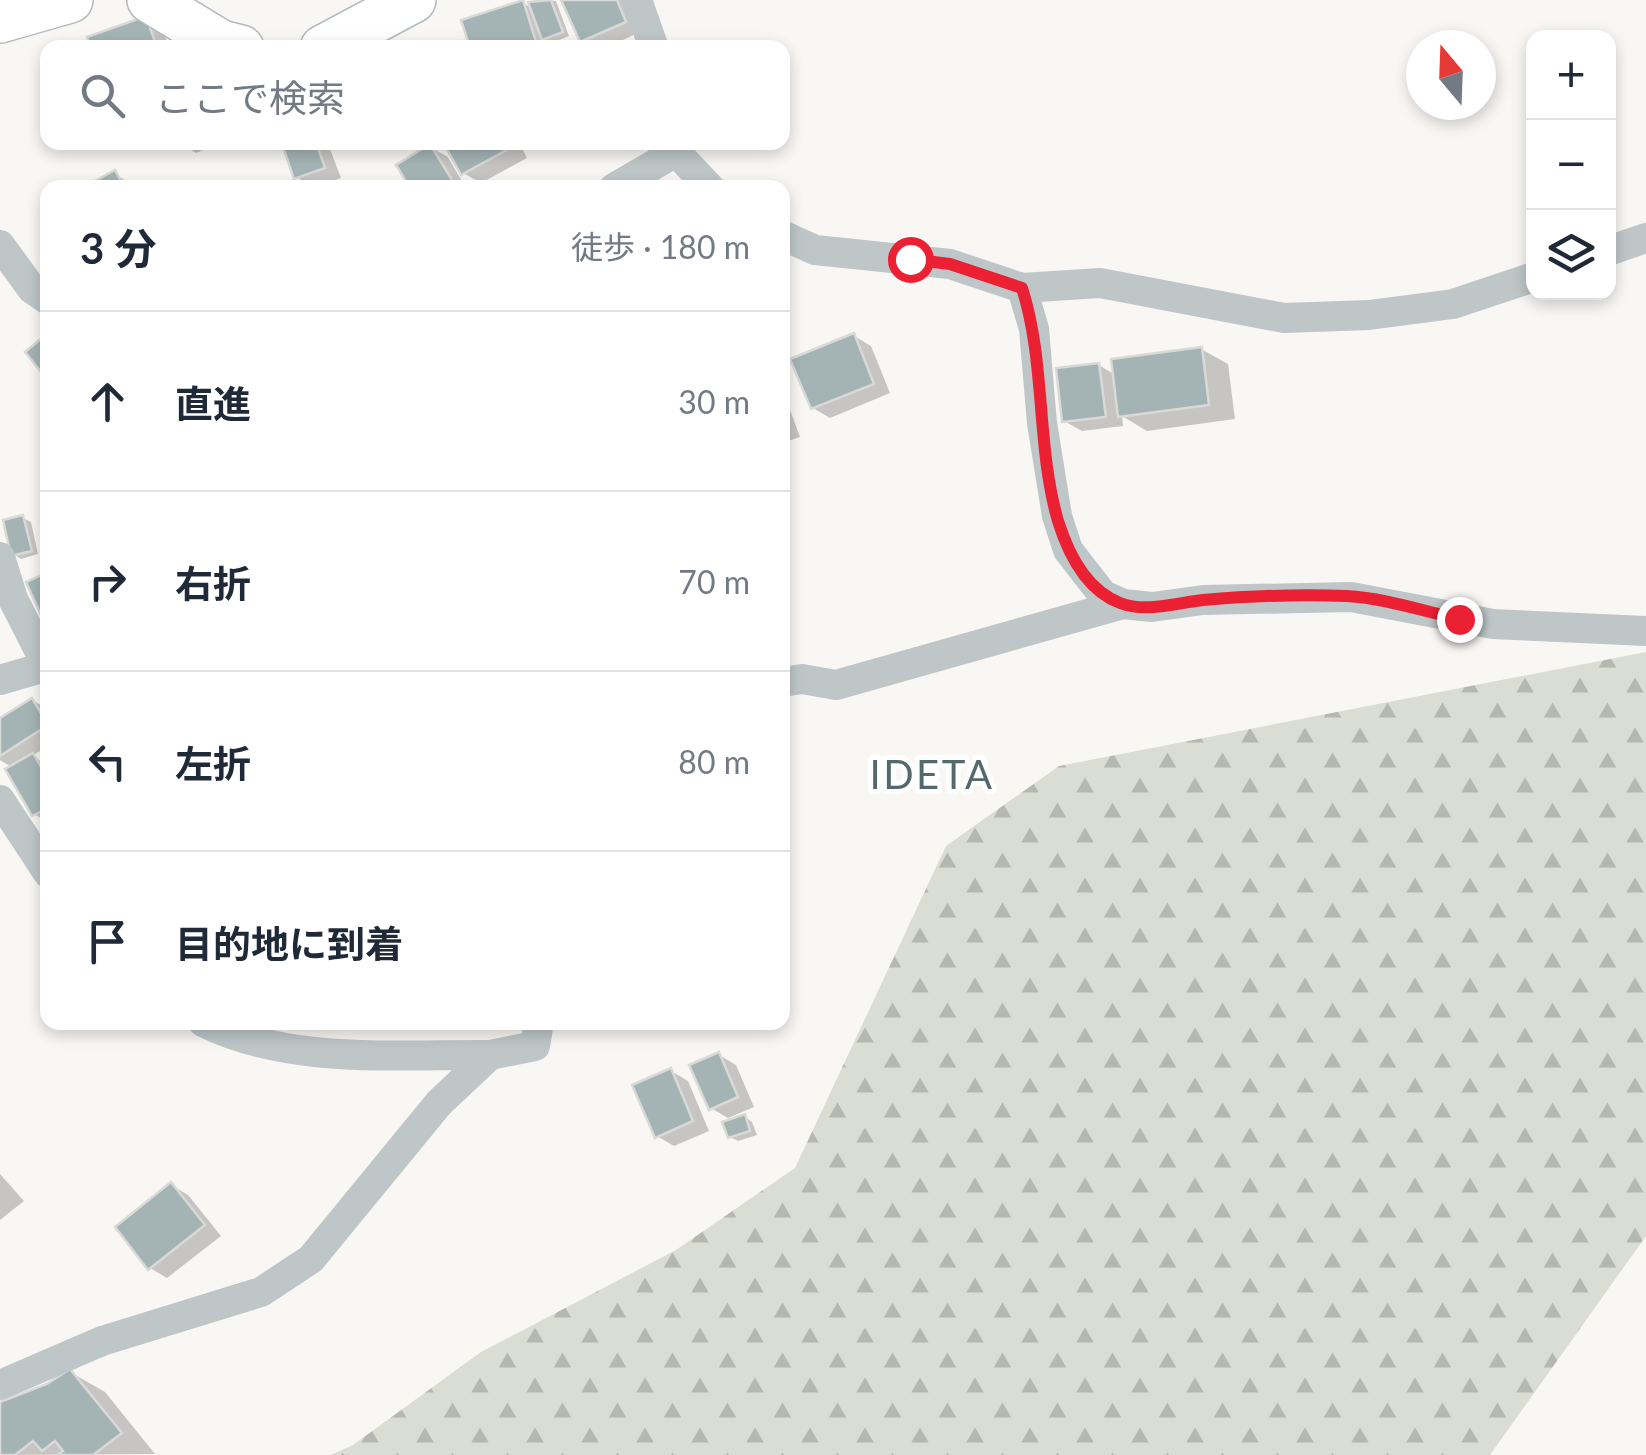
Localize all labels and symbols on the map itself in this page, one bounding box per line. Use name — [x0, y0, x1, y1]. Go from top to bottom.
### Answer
north arrow — [1406, 30, 1496, 120]
route start — [888, 237, 934, 283]
route end — [1437, 597, 1483, 643]
district label: IDETA — [869, 750, 995, 798]

